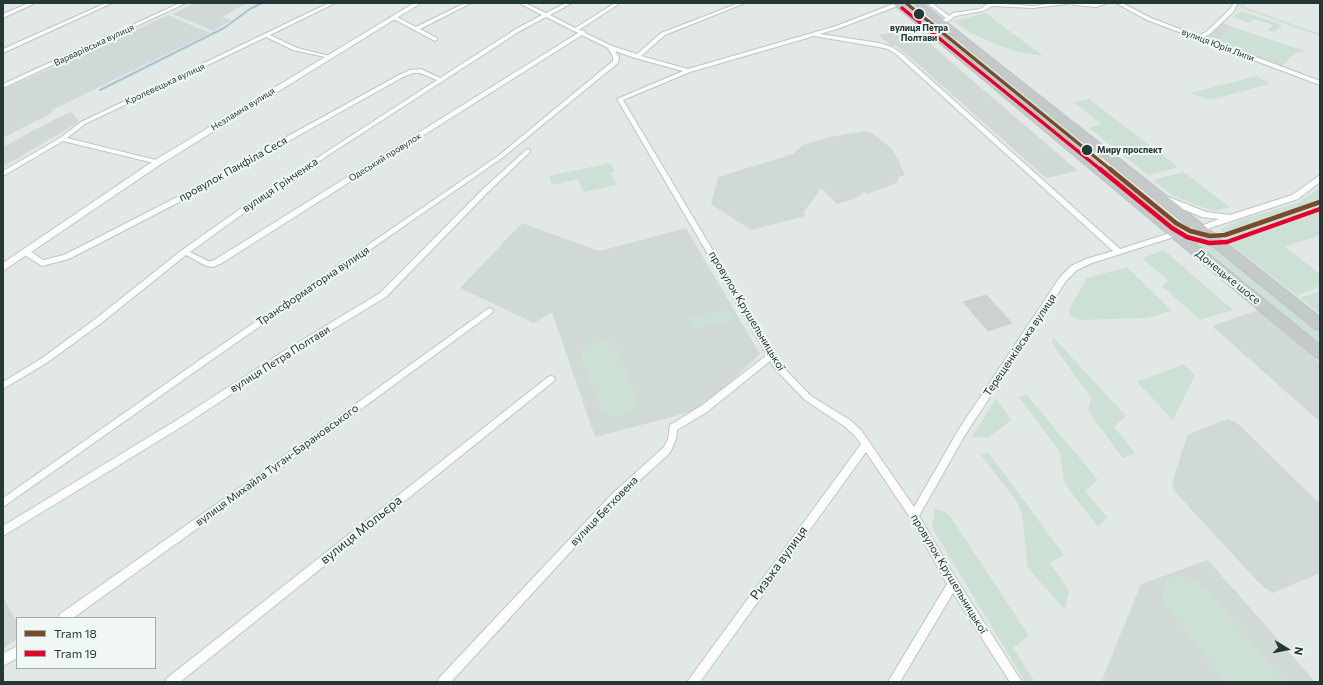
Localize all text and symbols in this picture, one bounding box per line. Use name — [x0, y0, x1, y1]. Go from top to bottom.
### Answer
marker: вулиця Петра Полтави — [912, 7, 926, 21]
street label: Варварівська вулиця — [52, 22, 136, 68]
place label: вулиця Петра Полтави — [890, 23, 948, 44]
street label: вулиця Юрія Липи — [1180, 26, 1256, 64]
street label: Кролевецька вулиця — [123, 61, 207, 107]
street label: Незламна вулиця — [209, 85, 277, 133]
street label: Одеський провулок — [347, 130, 423, 184]
street label: провулок Панфіла Сеся — [177, 134, 289, 204]
marker: Миру проспект — [1080, 143, 1094, 157]
place label: Миру проспект — [1097, 145, 1162, 155]
street label: вулиця Грінченка — [240, 155, 320, 215]
street label: Трансформаторна вулиця — [254, 243, 372, 329]
street label: Донецьке шосе — [1193, 247, 1263, 307]
street label: провулок Крушельницької — [706, 249, 788, 373]
street label: Терещенківська вулиця — [981, 291, 1059, 399]
street label: вулиця Петра Полтави — [227, 323, 333, 395]
street label: вулиця Михайла Туган-Барановського — [193, 401, 361, 529]
street label: вулиця Бетховена — [567, 473, 641, 549]
street label: вулиця Мольєра — [317, 492, 405, 568]
street label: провулок Крушельницької — [908, 512, 990, 636]
street label: Ризька вулиця — [747, 523, 811, 603]
legend — [16, 617, 156, 669]
text: Tram 18 — [54, 626, 97, 640]
north arrow — [1267, 629, 1307, 669]
text: Tram 19 — [54, 646, 97, 660]
text: N — [1292, 646, 1306, 656]

